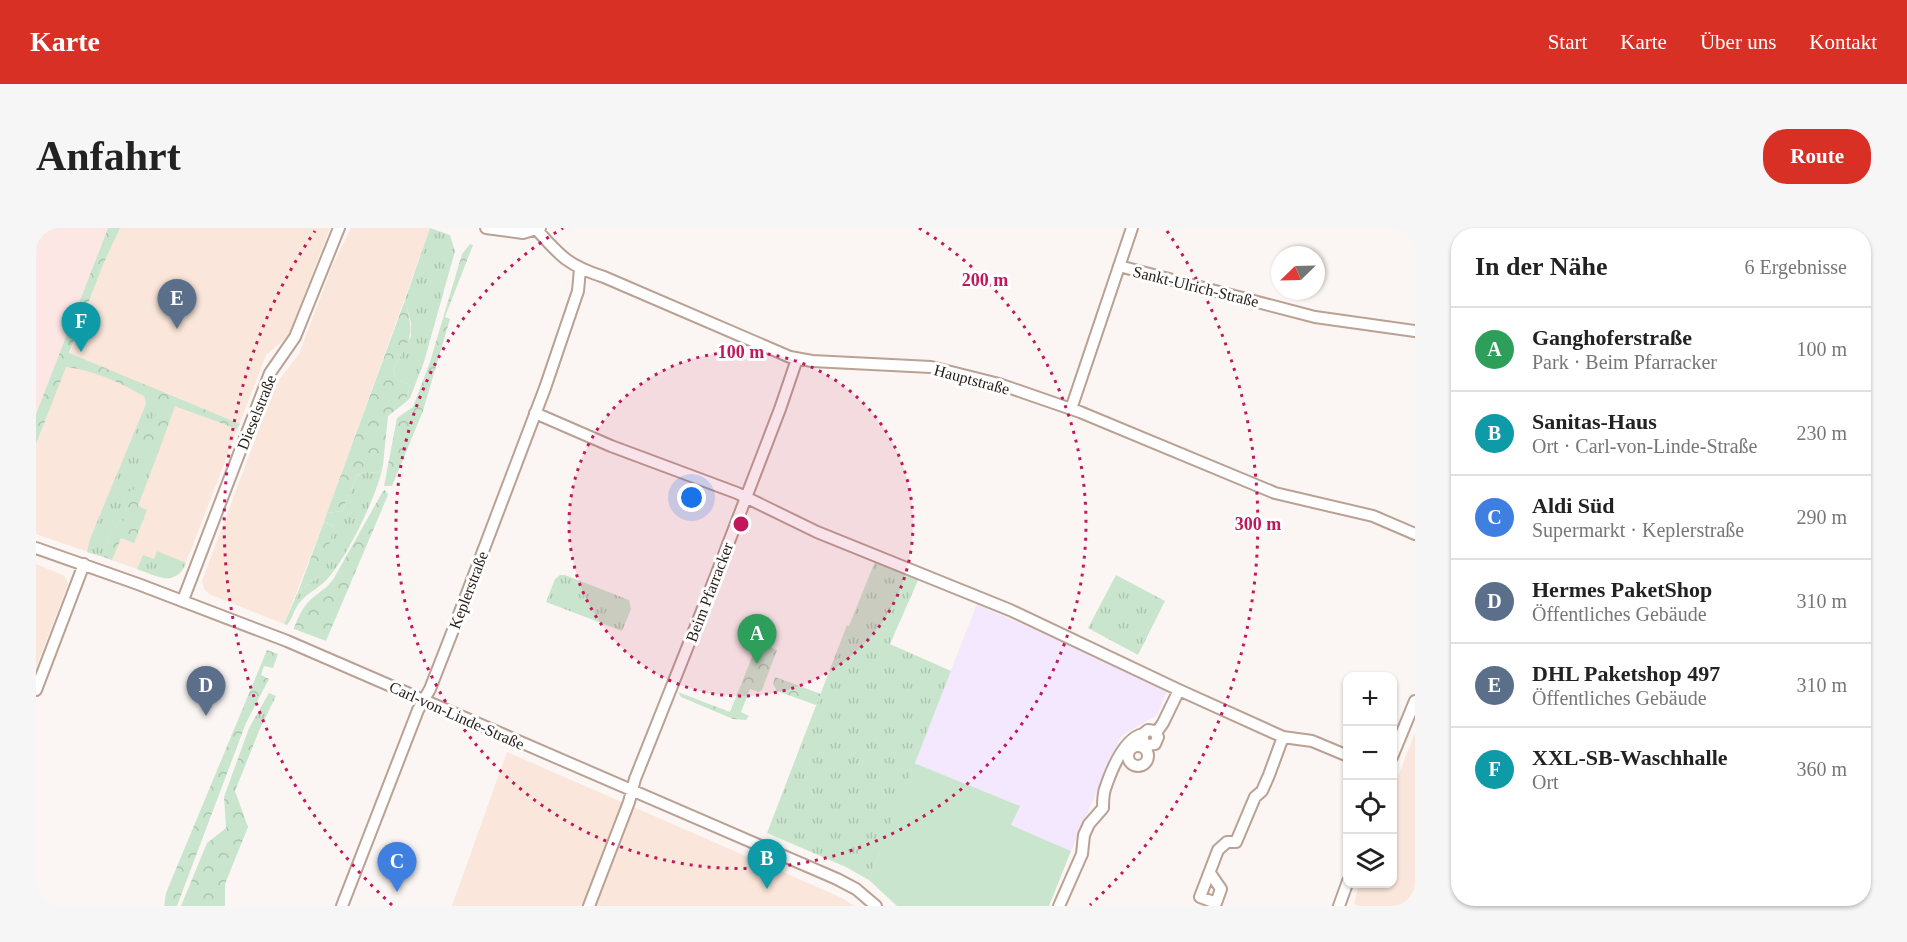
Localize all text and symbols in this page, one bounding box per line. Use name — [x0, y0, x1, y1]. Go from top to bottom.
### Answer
text: Karte — [30, 26, 100, 57]
text: Start — [1548, 30, 1587, 54]
text: Karte — [1620, 30, 1667, 54]
text: Über uns — [1700, 30, 1776, 54]
text: Kontakt — [1809, 30, 1877, 54]
button: Route — [1763, 129, 1871, 184]
text: Anfahrt — [36, 133, 181, 179]
north arrow — [1271, 246, 1325, 300]
text: In der Nähe — [1475, 252, 1607, 281]
text: 6 Ergebnisse — [1745, 256, 1847, 278]
street label: Sankt-Ulrich-Straße — [1131, 263, 1260, 310]
text: 200 m — [962, 270, 1008, 290]
pin: E — [158, 279, 196, 329]
pin: F — [62, 302, 100, 352]
text: Ganghoferstraße — [1532, 325, 1692, 350]
text: A — [1487, 338, 1502, 360]
text: 100 m — [1796, 338, 1847, 360]
text: 100 m — [718, 342, 764, 362]
text: Park · Beim Pfarracker — [1532, 351, 1717, 373]
street label: Hauptstraße — [932, 361, 1011, 399]
street label: Dieselstraße — [234, 372, 279, 452]
text: Sanitas-Haus — [1532, 409, 1657, 434]
text: B — [1488, 422, 1501, 444]
text: 230 m — [1796, 422, 1847, 444]
text: Ort · Carl-von-Linde-Straße — [1532, 435, 1757, 457]
your location — [677, 483, 706, 512]
text: Aldi Süd — [1532, 493, 1615, 518]
text: C — [1487, 506, 1502, 528]
text: 290 m — [1796, 506, 1847, 528]
centre of rings — [731, 514, 751, 534]
text: 300 m — [1235, 514, 1281, 534]
text: Supermarkt · Keplerstraße — [1532, 519, 1744, 541]
street label: Beim Pfarracker — [683, 539, 737, 644]
street label: Keplerstraße — [446, 549, 492, 632]
text: Hermes PaketShop — [1532, 577, 1712, 602]
text: D — [1487, 590, 1502, 612]
text: 310 m — [1796, 590, 1847, 612]
text: Öffentliches Gebäude — [1532, 603, 1707, 625]
pin: A — [738, 614, 776, 664]
text: DHL Paketshop 497 — [1532, 661, 1720, 686]
pin: D — [186, 666, 226, 716]
map controls — [1343, 672, 1397, 888]
button: + — [1343, 672, 1397, 726]
text: E — [1488, 674, 1501, 696]
text: 310 m — [1796, 674, 1847, 696]
street label: Carl-von-Linde-Straße — [387, 678, 527, 753]
text: Öffentliches Gebäude — [1532, 687, 1707, 709]
button: − — [1343, 726, 1397, 780]
text: XXL-SB-Waschhalle — [1532, 745, 1728, 770]
text: F — [1488, 758, 1501, 780]
text: 360 m — [1796, 758, 1847, 780]
text: Ort — [1532, 771, 1559, 793]
button: locate — [1343, 780, 1397, 834]
button: layers — [1343, 834, 1397, 888]
pin: B — [748, 840, 786, 889]
pin: C — [378, 842, 416, 892]

